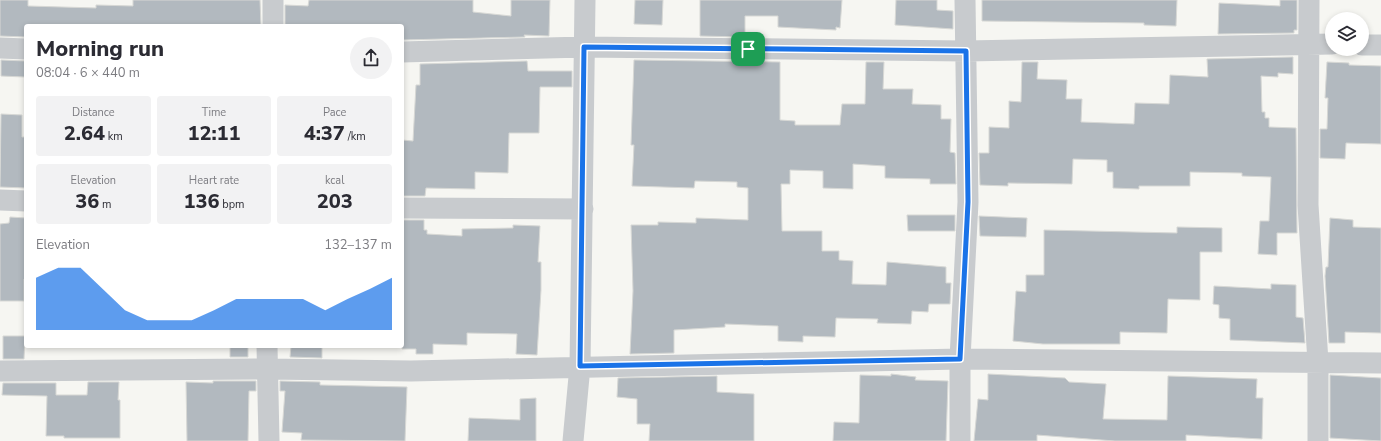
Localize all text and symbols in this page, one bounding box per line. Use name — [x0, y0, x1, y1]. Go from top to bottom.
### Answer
map controls — [1325, 12, 1369, 56]
button: layers — [1325, 12, 1369, 56]
pin — [731, 32, 765, 66]
text: Morning run — [36, 34, 164, 64]
button: share — [350, 37, 392, 79]
icon: arrive — [737, 38, 759, 60]
text: 08:04 · 6 × 440 m — [36, 64, 140, 82]
text: Distance — [72, 105, 115, 120]
text: Time — [202, 105, 226, 120]
text: Pace — [323, 105, 346, 120]
text: 2.64 — [64, 120, 105, 147]
text: 12:11 — [187, 120, 241, 147]
text: 4:37 — [304, 120, 345, 147]
text: km — [105, 129, 123, 144]
text: /km — [345, 129, 366, 144]
text: Elevation — [71, 173, 116, 188]
text: Heart rate — [189, 173, 239, 188]
text: kcal — [325, 173, 344, 188]
text: 36 — [75, 188, 99, 215]
text: 136 — [183, 188, 219, 215]
text: 203 — [317, 188, 353, 215]
text: m — [99, 197, 111, 212]
text: bpm — [219, 197, 245, 212]
text: Elevation — [36, 236, 90, 254]
text: 132–137 m — [324, 236, 392, 254]

